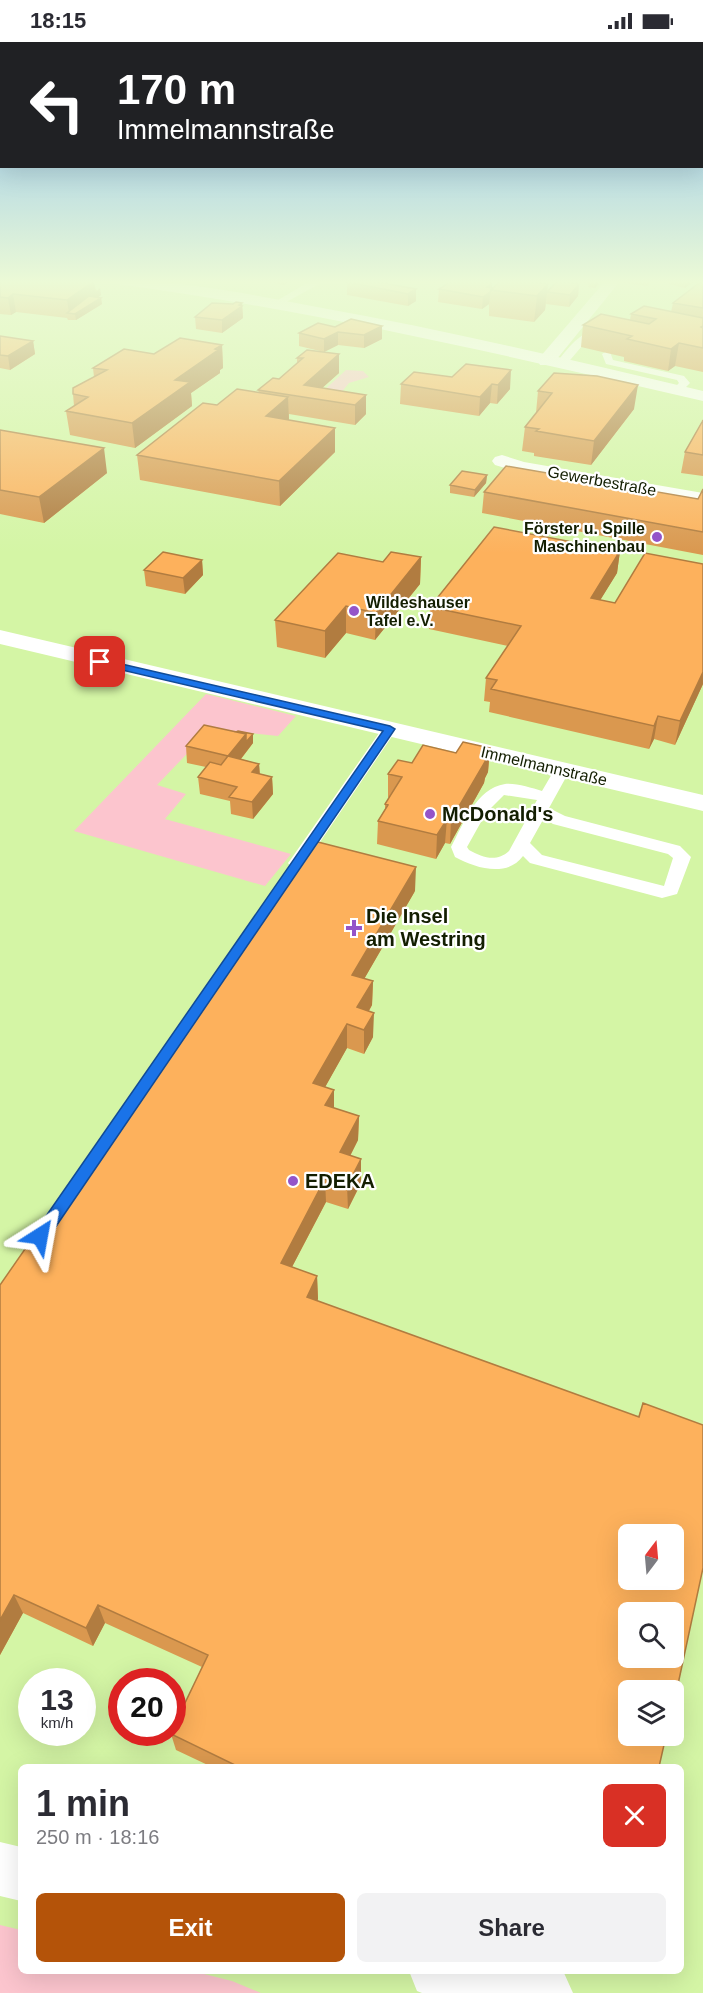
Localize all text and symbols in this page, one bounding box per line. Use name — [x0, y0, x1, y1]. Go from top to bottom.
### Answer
text: 18:15 — [30, 8, 86, 33]
icon: left — [18, 66, 96, 144]
text: 170 m — [117, 66, 236, 113]
text: Immelmannstraße — [117, 115, 335, 145]
street label: Gewerbestraße — [546, 463, 658, 499]
place label: Förster u. Spille Maschinenbau — [524, 520, 645, 555]
marker: Förster u. Spille Maschinenbau — [650, 530, 664, 544]
place label: Wildeshauser Tafel e.V. — [366, 594, 470, 629]
marker: Wildeshauser Tafel e.V. — [347, 604, 361, 618]
pin — [74, 636, 125, 687]
icon: arrive — [83, 645, 116, 678]
street label: Immelmannstraße — [479, 743, 609, 789]
place label: McDonald's — [442, 803, 553, 825]
marker: McDonald's — [423, 807, 437, 821]
place label: Die Insel am Westring — [366, 905, 486, 950]
marker: Die Insel am Westring — [347, 921, 361, 935]
place label: EDEKA — [305, 1170, 375, 1192]
marker: EDEKA — [286, 1174, 300, 1188]
position arrow — [8, 1204, 72, 1268]
north arrow — [618, 1524, 684, 1590]
map controls — [618, 1524, 684, 1746]
button: search — [618, 1602, 684, 1668]
speed limit sign: 20 — [108, 1668, 186, 1746]
button: layers — [618, 1680, 684, 1746]
text: 13 — [40, 1683, 74, 1716]
text: km/h — [41, 1714, 73, 1731]
text: 1 min — [36, 1783, 130, 1824]
button: close — [603, 1784, 666, 1847]
text: 250 m · 18:16 — [36, 1826, 159, 1848]
button: Exit — [36, 1893, 345, 1962]
button: Share — [357, 1893, 666, 1962]

